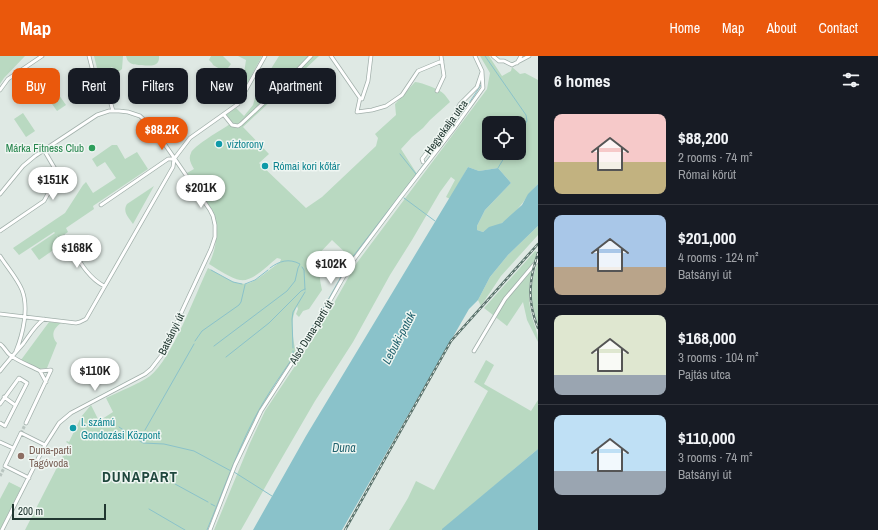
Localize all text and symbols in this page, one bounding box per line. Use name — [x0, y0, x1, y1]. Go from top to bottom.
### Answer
text: Map — [20, 15, 51, 41]
text: Home — [669, 19, 700, 37]
text: Map — [722, 19, 744, 37]
text: About — [766, 19, 796, 37]
text: Contact — [818, 19, 858, 37]
chip: Buy — [12, 68, 60, 104]
chip: Rent — [68, 68, 120, 104]
chip: Filters — [128, 68, 188, 104]
chip: New — [196, 68, 247, 104]
chip: Apartment — [255, 68, 336, 104]
text: 6 homes — [554, 69, 611, 92]
icon: filters — [840, 69, 862, 91]
street label: Hegyekalja utca — [421, 97, 471, 157]
map controls — [482, 116, 526, 160]
button: locate — [482, 116, 526, 160]
pin: $88.2K — [129, 117, 195, 151]
text: $88.2K — [145, 121, 179, 138]
text: $88,200 — [678, 126, 728, 149]
icon: home — [586, 130, 634, 178]
place label: víztorony — [227, 137, 264, 151]
marker: víztorony — [214, 139, 224, 149]
place label: Márka Fitness Club — [6, 141, 84, 155]
marker: Márka Fitness Club — [87, 143, 97, 153]
text: 2 rooms · 74 m² — [678, 149, 753, 166]
place label: Római kori kőtár — [273, 159, 340, 173]
marker: Római kori kőtár — [260, 161, 270, 171]
text: Római körút — [678, 166, 736, 183]
pin: $151K — [25, 167, 81, 201]
text: $151K — [37, 171, 69, 188]
pin: $201K — [173, 175, 229, 209]
text: $201K — [185, 179, 217, 196]
text: $201,000 — [678, 226, 736, 249]
icon: home — [586, 231, 634, 279]
pin: $168K — [49, 235, 105, 269]
text: $168K — [61, 239, 93, 256]
text: 4 rooms · 124 m² — [678, 249, 759, 266]
pin: $102K — [303, 251, 359, 285]
text: $102K — [315, 255, 347, 272]
text: Batsányi út — [678, 266, 731, 283]
street label: Alsó Duna-parti út — [285, 297, 336, 367]
water label: Lebuki-patak — [379, 308, 420, 367]
street label: Batsányi út — [155, 310, 187, 357]
text: $168,000 — [678, 326, 736, 349]
icon: home — [586, 331, 634, 379]
text: 3 rooms · 104 m² — [678, 349, 759, 366]
pin: $110K — [67, 358, 123, 392]
text: $110K — [80, 362, 110, 379]
text: Pajtás utca — [678, 366, 731, 383]
place label: I. számú Gondozási Központ — [81, 415, 161, 442]
marker: I. számú Gondozási Központ — [68, 423, 78, 433]
text: $110,000 — [678, 426, 735, 449]
icon: home — [586, 431, 634, 479]
water label: Duna — [332, 440, 356, 456]
place label: Duna-parti Tagóvoda — [29, 443, 72, 470]
text: 3 rooms · 74 m² — [678, 449, 753, 466]
marker: Duna-parti Tagóvoda — [16, 451, 26, 461]
district label: DUNAPART — [102, 466, 178, 487]
text: Batsányi út — [678, 466, 731, 483]
scale bar — [12, 502, 106, 521]
text: 200 m — [18, 504, 43, 518]

